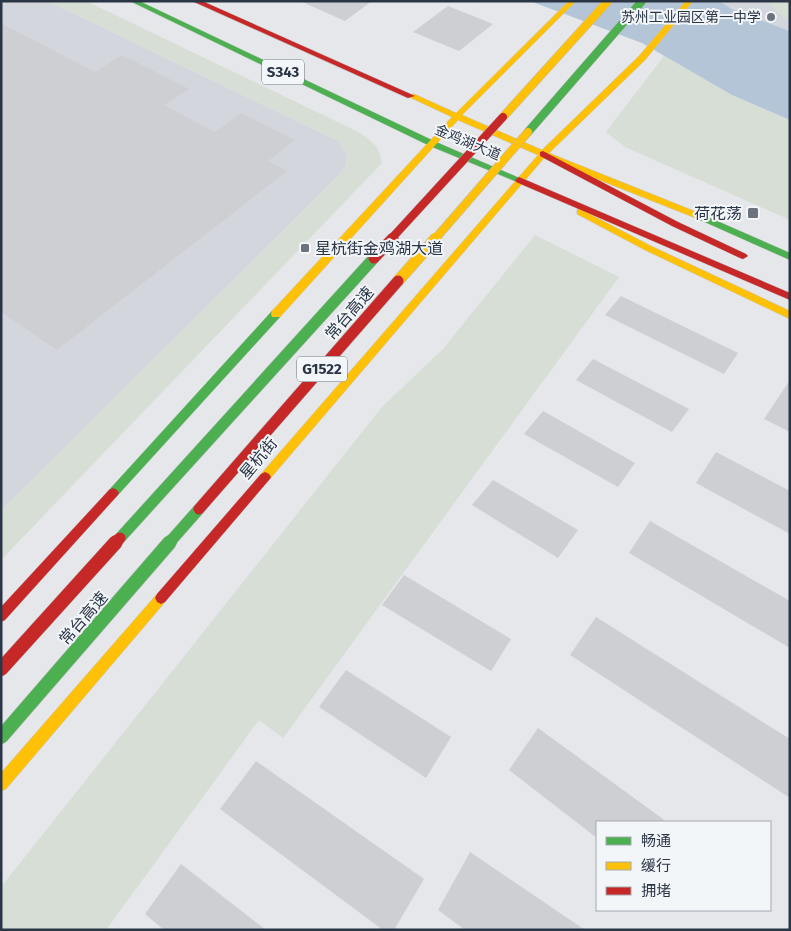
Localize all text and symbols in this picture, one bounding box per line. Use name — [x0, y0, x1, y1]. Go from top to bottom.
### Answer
place label: 苏州工业园区第一中学 — [621, 9, 761, 26]
marker: 苏州工业园区第一中学 — [765, 11, 777, 23]
road number: S343 — [262, 60, 304, 84]
street label: 金鸡湖大道 — [432, 121, 503, 164]
place label: 荷花荡 — [694, 204, 742, 223]
marker: 荷花荡 — [746, 206, 760, 220]
place label: 星杭街金鸡湖大道 — [315, 239, 443, 258]
marker: 星杭街金鸡湖大道 — [299, 242, 311, 254]
street label: 常台高速 — [321, 283, 378, 344]
road number: G1522 — [297, 356, 347, 382]
street label: 星杭街 — [236, 434, 281, 483]
street label: 常台高速 — [55, 588, 112, 649]
legend — [596, 821, 771, 911]
text: 畅通 — [641, 832, 671, 850]
text: 缓行 — [641, 857, 671, 875]
text: 拥堵 — [641, 882, 671, 900]

